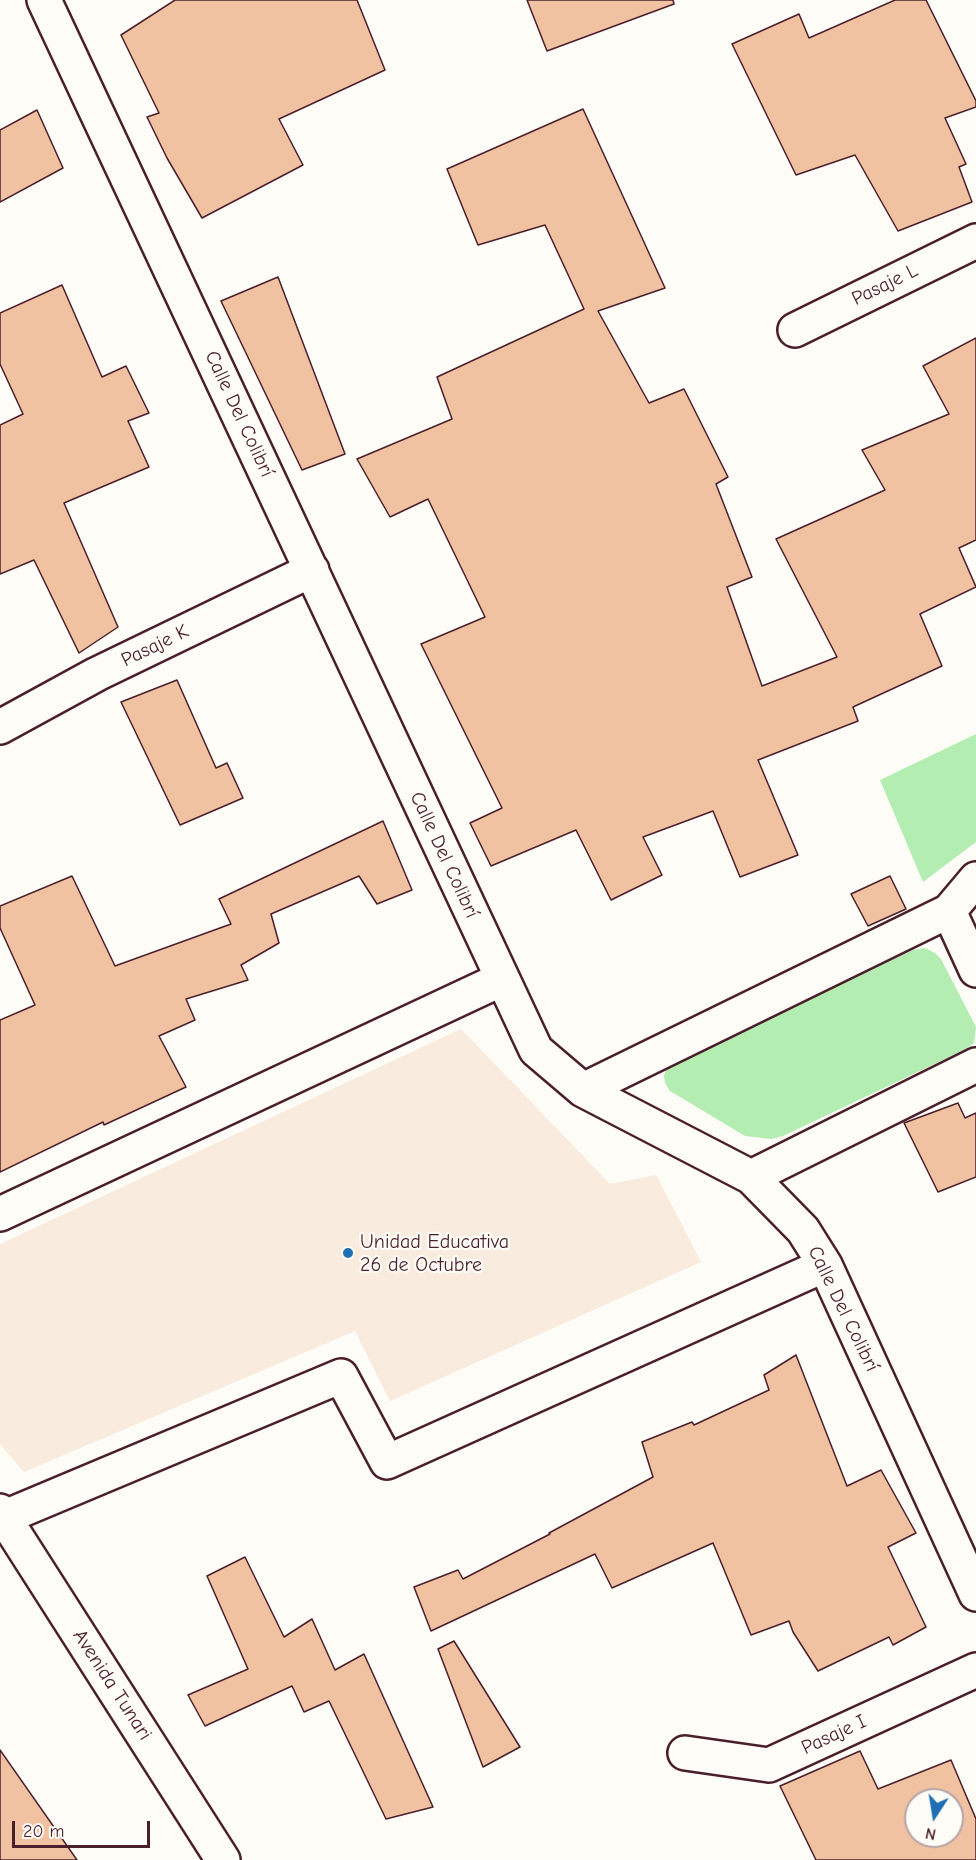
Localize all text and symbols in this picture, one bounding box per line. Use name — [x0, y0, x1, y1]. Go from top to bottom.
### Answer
street label: Pasaje L — [848, 259, 922, 311]
street label: Calle Del Colibrí — [199, 347, 279, 481]
street label: Pasaje K — [117, 619, 193, 673]
street label: Calle Del Colibrí — [404, 788, 484, 922]
place label: Unidad Educativa 26 de Octubre — [360, 1230, 509, 1277]
street label: Calle Del Colibrí — [802, 1242, 884, 1376]
marker: Unidad Educativa 26 de Octubre — [341, 1246, 355, 1260]
street label: Avenida Tunari — [67, 1625, 157, 1745]
street label: Pasaje I — [798, 1710, 870, 1760]
north arrow — [904, 1788, 964, 1848]
scale bar — [15, 1809, 153, 1847]
text: 20 m — [23, 1821, 64, 1842]
text: N — [924, 1824, 938, 1844]

